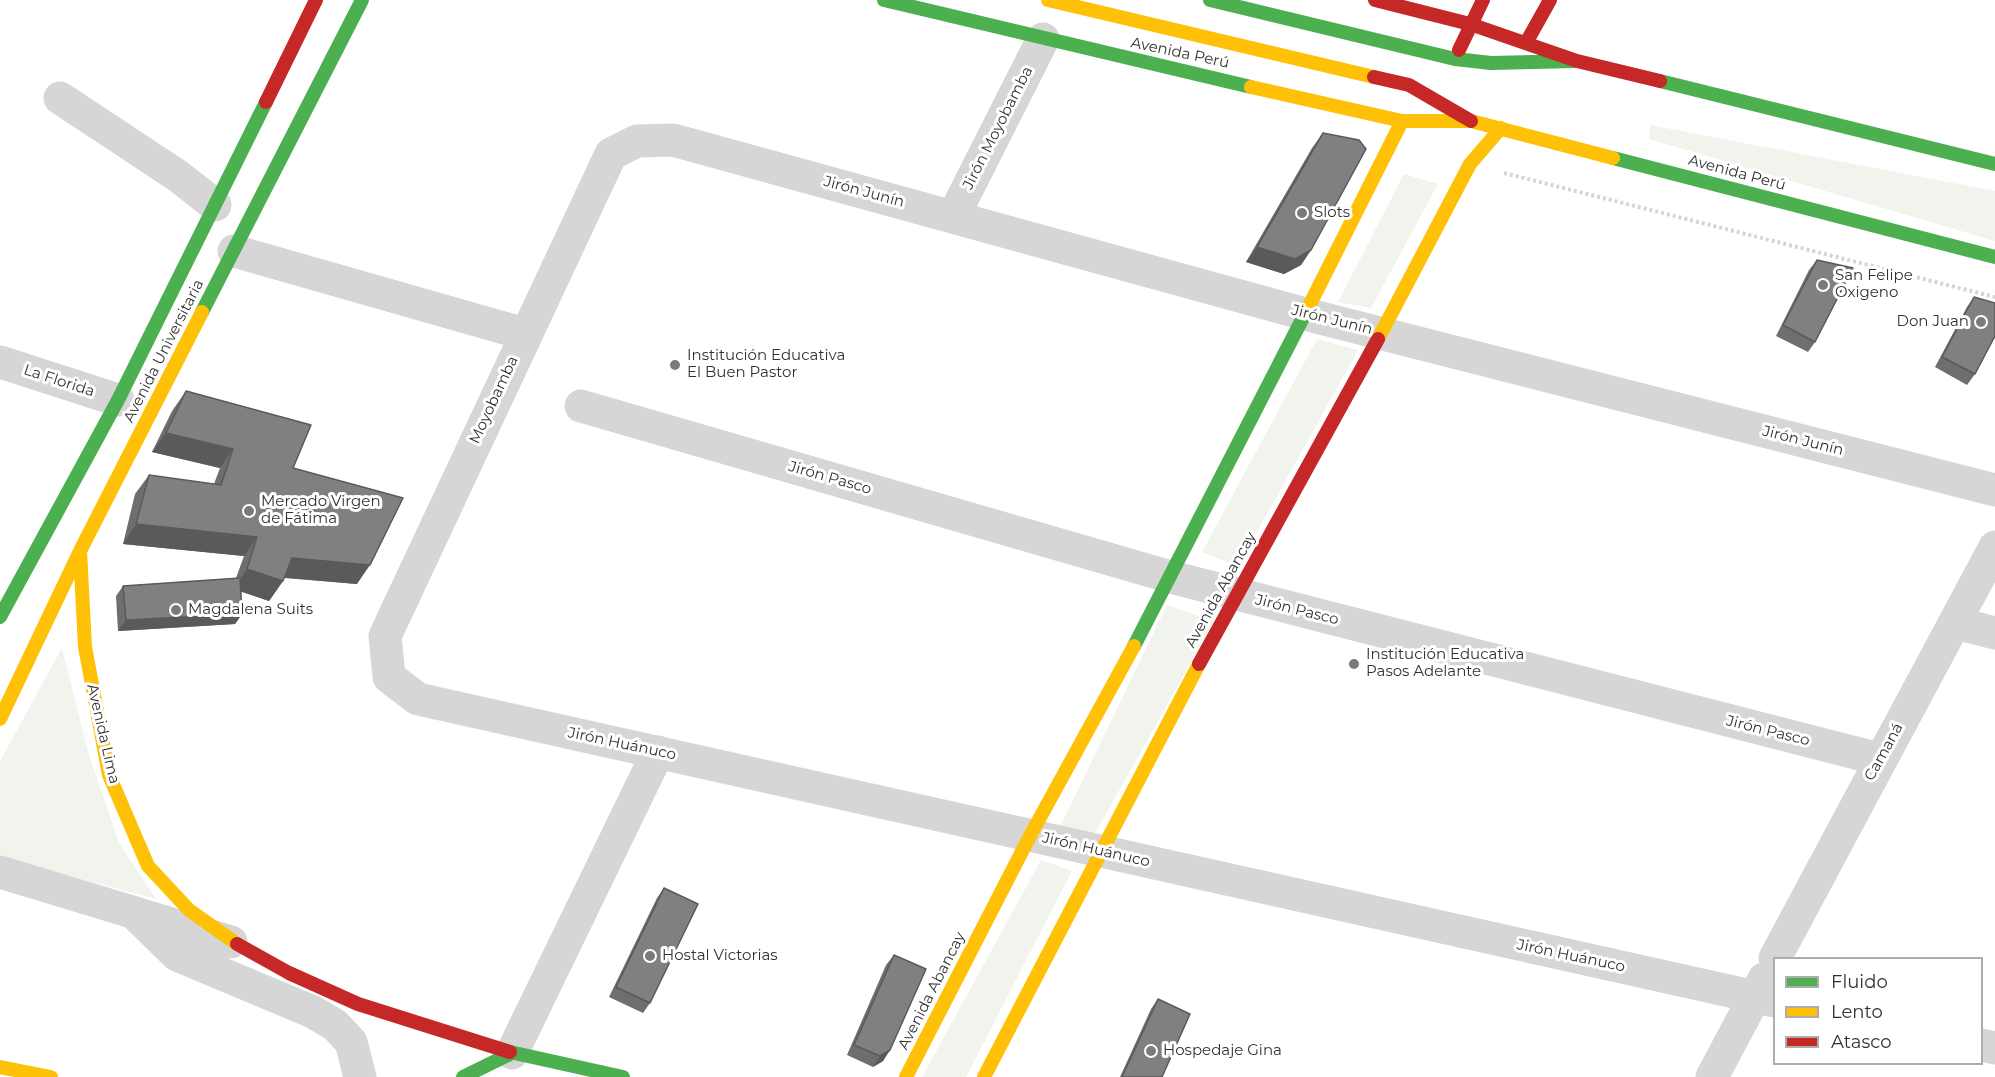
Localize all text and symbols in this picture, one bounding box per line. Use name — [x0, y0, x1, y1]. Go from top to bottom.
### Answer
street label: Avenida Perú — [1129, 34, 1231, 72]
street label: Jirón Moyobamba — [959, 64, 1037, 192]
street label: Avenida Perú — [1686, 151, 1788, 195]
street label: Jirón Junín — [822, 173, 906, 211]
place label: Slots — [1314, 204, 1350, 222]
marker: Slots — [1295, 206, 1309, 220]
place label: San Felipe Oxigeno — [1835, 267, 1913, 302]
street label: Avenida Universitaria — [120, 276, 208, 426]
marker: San Felipe Oxigeno — [1816, 278, 1830, 292]
street label: Jirón Junín — [1290, 301, 1374, 339]
place label: Don Juan — [1897, 313, 1969, 331]
marker: Don Juan — [1974, 315, 1988, 329]
place label: Institución Educativa El Buen Pastor — [687, 347, 845, 382]
street label: Moyobamba — [466, 353, 522, 447]
marker: Institución Educativa El Buen Pastor — [668, 358, 682, 372]
street label: La Florida — [21, 361, 97, 401]
street label: Jirón Junín — [1761, 422, 1845, 460]
street label: Jirón Pasco — [787, 458, 873, 498]
place label: Mercado Virgen de Fátima — [261, 493, 381, 528]
marker: Mercado Virgen de Fátima — [242, 504, 256, 518]
street label: Avenida Abancay — [1182, 529, 1260, 651]
street label: Jirón Pasco — [1253, 591, 1341, 629]
place label: Magdalena Suits — [188, 601, 313, 619]
marker: Magdalena Suits — [169, 603, 183, 617]
place label: Institución Educativa Pasos Adelante — [1366, 646, 1524, 681]
marker: Institución Educativa Pasos Adelante — [1347, 657, 1361, 671]
street label: Avenida Lima — [83, 682, 123, 786]
street label: Jirón Pasco — [1724, 712, 1812, 750]
street label: Camaná — [1861, 720, 1907, 784]
street label: Jirón Huánuco — [566, 724, 678, 764]
street label: Jirón Huánuco — [1040, 829, 1152, 871]
street label: Avenida Abancay — [895, 929, 969, 1053]
street label: Jirón Huánuco — [1515, 936, 1627, 976]
place label: Hostal Victorias — [662, 947, 778, 965]
marker: Hostal Victorias — [643, 949, 657, 963]
legend — [1773, 957, 1983, 1065]
text: Fluido — [1831, 971, 1888, 993]
text: Lento — [1831, 1001, 1883, 1023]
text: Atasco — [1831, 1031, 1891, 1053]
place label: Hospedaje Gina — [1163, 1042, 1282, 1060]
marker: Hospedaje Gina — [1144, 1044, 1158, 1058]

